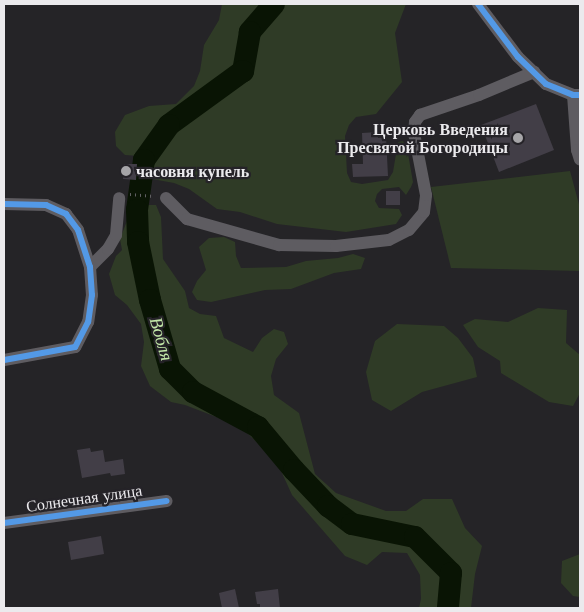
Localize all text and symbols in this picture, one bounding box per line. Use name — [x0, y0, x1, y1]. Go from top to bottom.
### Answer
place label: Церковь Введения Пресвятой Богородицы — [337, 119, 508, 157]
marker: Церковь Введения Пресвятой Богородицы — [512, 132, 524, 144]
place label: часовня купель — [136, 161, 249, 181]
marker: часовня купель — [120, 165, 132, 177]
water label: Вобля — [144, 315, 178, 363]
street label: Солнечная улица — [25, 480, 143, 516]

